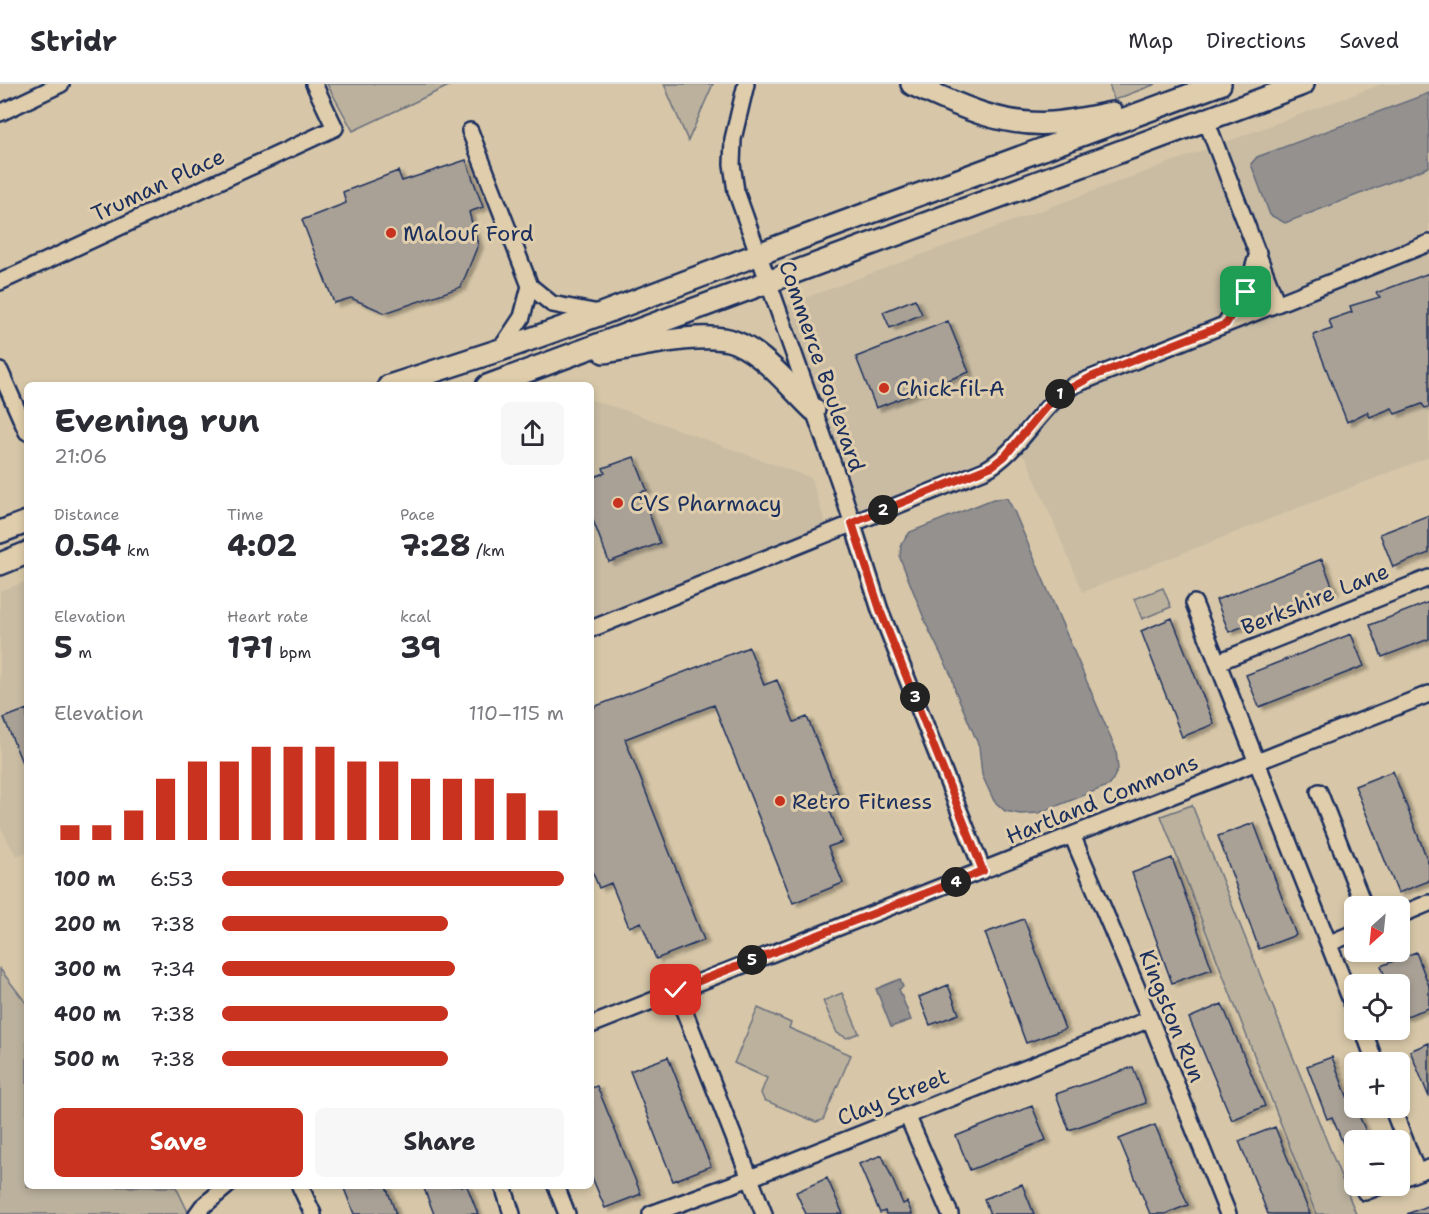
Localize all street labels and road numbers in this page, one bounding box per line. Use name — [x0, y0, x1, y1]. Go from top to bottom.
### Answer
street label: Truman Place — [87, 142, 229, 228]
street label: Commerce Boulevard — [772, 257, 872, 476]
street label: Berkshire Lane — [1237, 556, 1393, 642]
street label: Hartland Commons — [1002, 747, 1202, 851]
street label: Kingston Run — [1132, 945, 1212, 1087]
street label: Clay Street — [833, 1061, 953, 1133]

